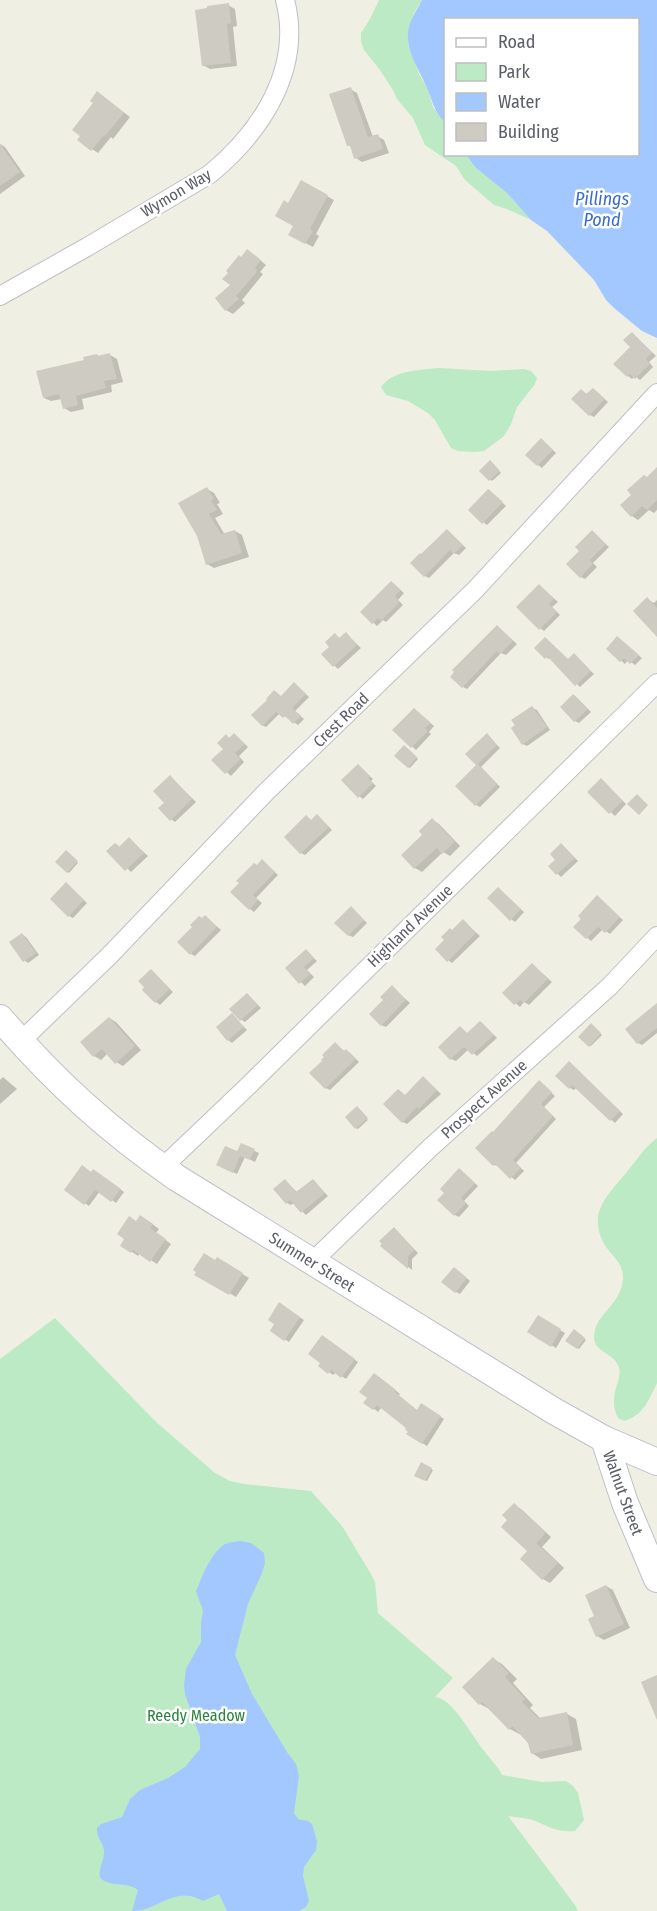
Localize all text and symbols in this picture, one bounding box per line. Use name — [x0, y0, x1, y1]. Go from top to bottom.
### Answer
legend — [444, 18, 639, 156]
text: Road — [498, 31, 535, 53]
text: Park — [498, 61, 531, 83]
text: Water — [498, 91, 541, 113]
text: Building — [498, 121, 559, 143]
street label: Wymon Way — [138, 164, 215, 221]
water label: Pillings Pond — [575, 188, 629, 231]
street label: Crest Road — [309, 689, 373, 751]
street label: Highland Avenue — [364, 881, 456, 971]
street label: Prospect Avenue — [437, 1055, 531, 1142]
street label: Summer Street — [266, 1228, 359, 1296]
street label: Walnut Street — [599, 1448, 647, 1539]
park label: Reedy Meadow — [147, 1706, 246, 1725]

